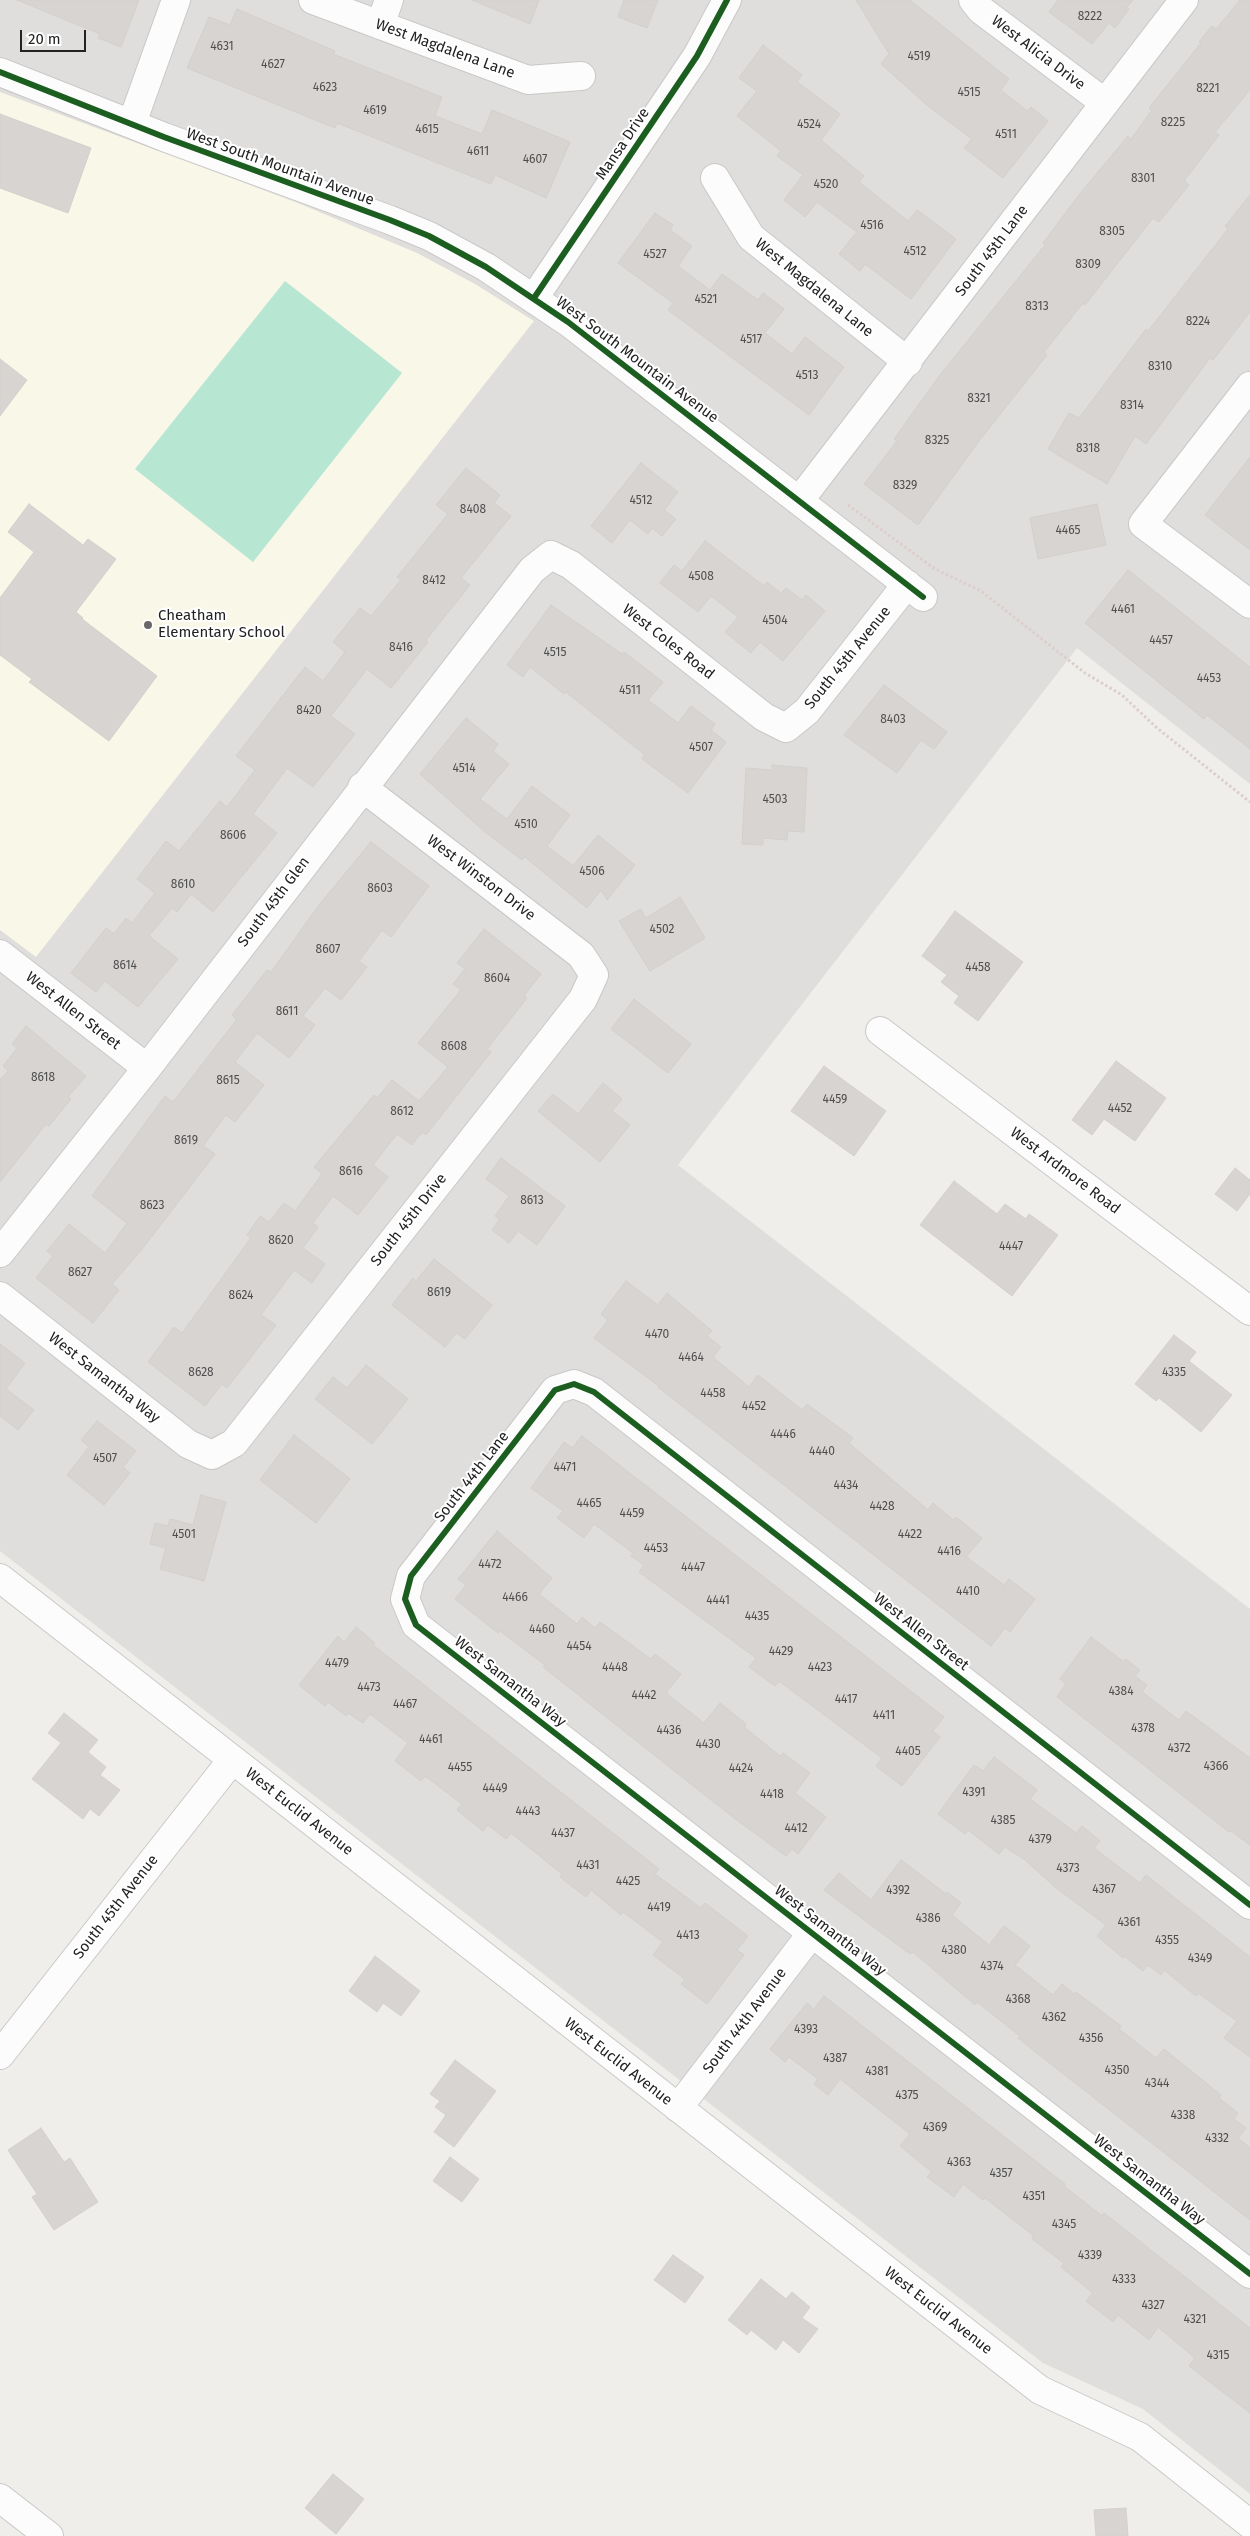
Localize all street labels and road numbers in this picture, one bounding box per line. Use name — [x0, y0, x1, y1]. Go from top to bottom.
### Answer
street label: West Alicia Drive — [988, 12, 1088, 94]
street label: West Magdalena Lane — [373, 15, 517, 83]
street label: Mansa Drive — [592, 105, 654, 183]
street label: West South Mountain Avenue — [183, 125, 377, 209]
street label: South 45th Lane — [952, 202, 1032, 300]
street label: West Magdalena Lane — [751, 235, 877, 341]
street label: West South Mountain Avenue — [552, 293, 722, 427]
street label: West Coles Road — [618, 601, 718, 683]
street label: South 45th Avenue — [801, 603, 895, 713]
street label: West Winston Drive — [423, 831, 539, 925]
street label: South 45th Glen — [234, 853, 314, 951]
street label: West Allen Street — [22, 968, 124, 1054]
street label: West Ardmore Road — [1006, 1124, 1124, 1218]
street label: South 45th Drive — [367, 1170, 451, 1270]
street label: West Samantha Way — [45, 1329, 163, 1427]
street label: South 44th Lane — [431, 1428, 513, 1526]
street label: West Allen Street — [870, 1589, 972, 1675]
street label: West Samantha Way — [451, 1633, 569, 1731]
street label: West Euclid Avenue — [242, 1764, 356, 1860]
street label: South 45th Avenue — [70, 1851, 162, 1963]
street label: West Samantha Way — [771, 1882, 889, 1980]
street label: South 44th Avenue — [699, 1965, 791, 2077]
street label: West Euclid Avenue — [561, 2014, 675, 2110]
street label: West Samantha Way — [1090, 2131, 1208, 2229]
street label: West Euclid Avenue — [881, 2263, 995, 2359]

